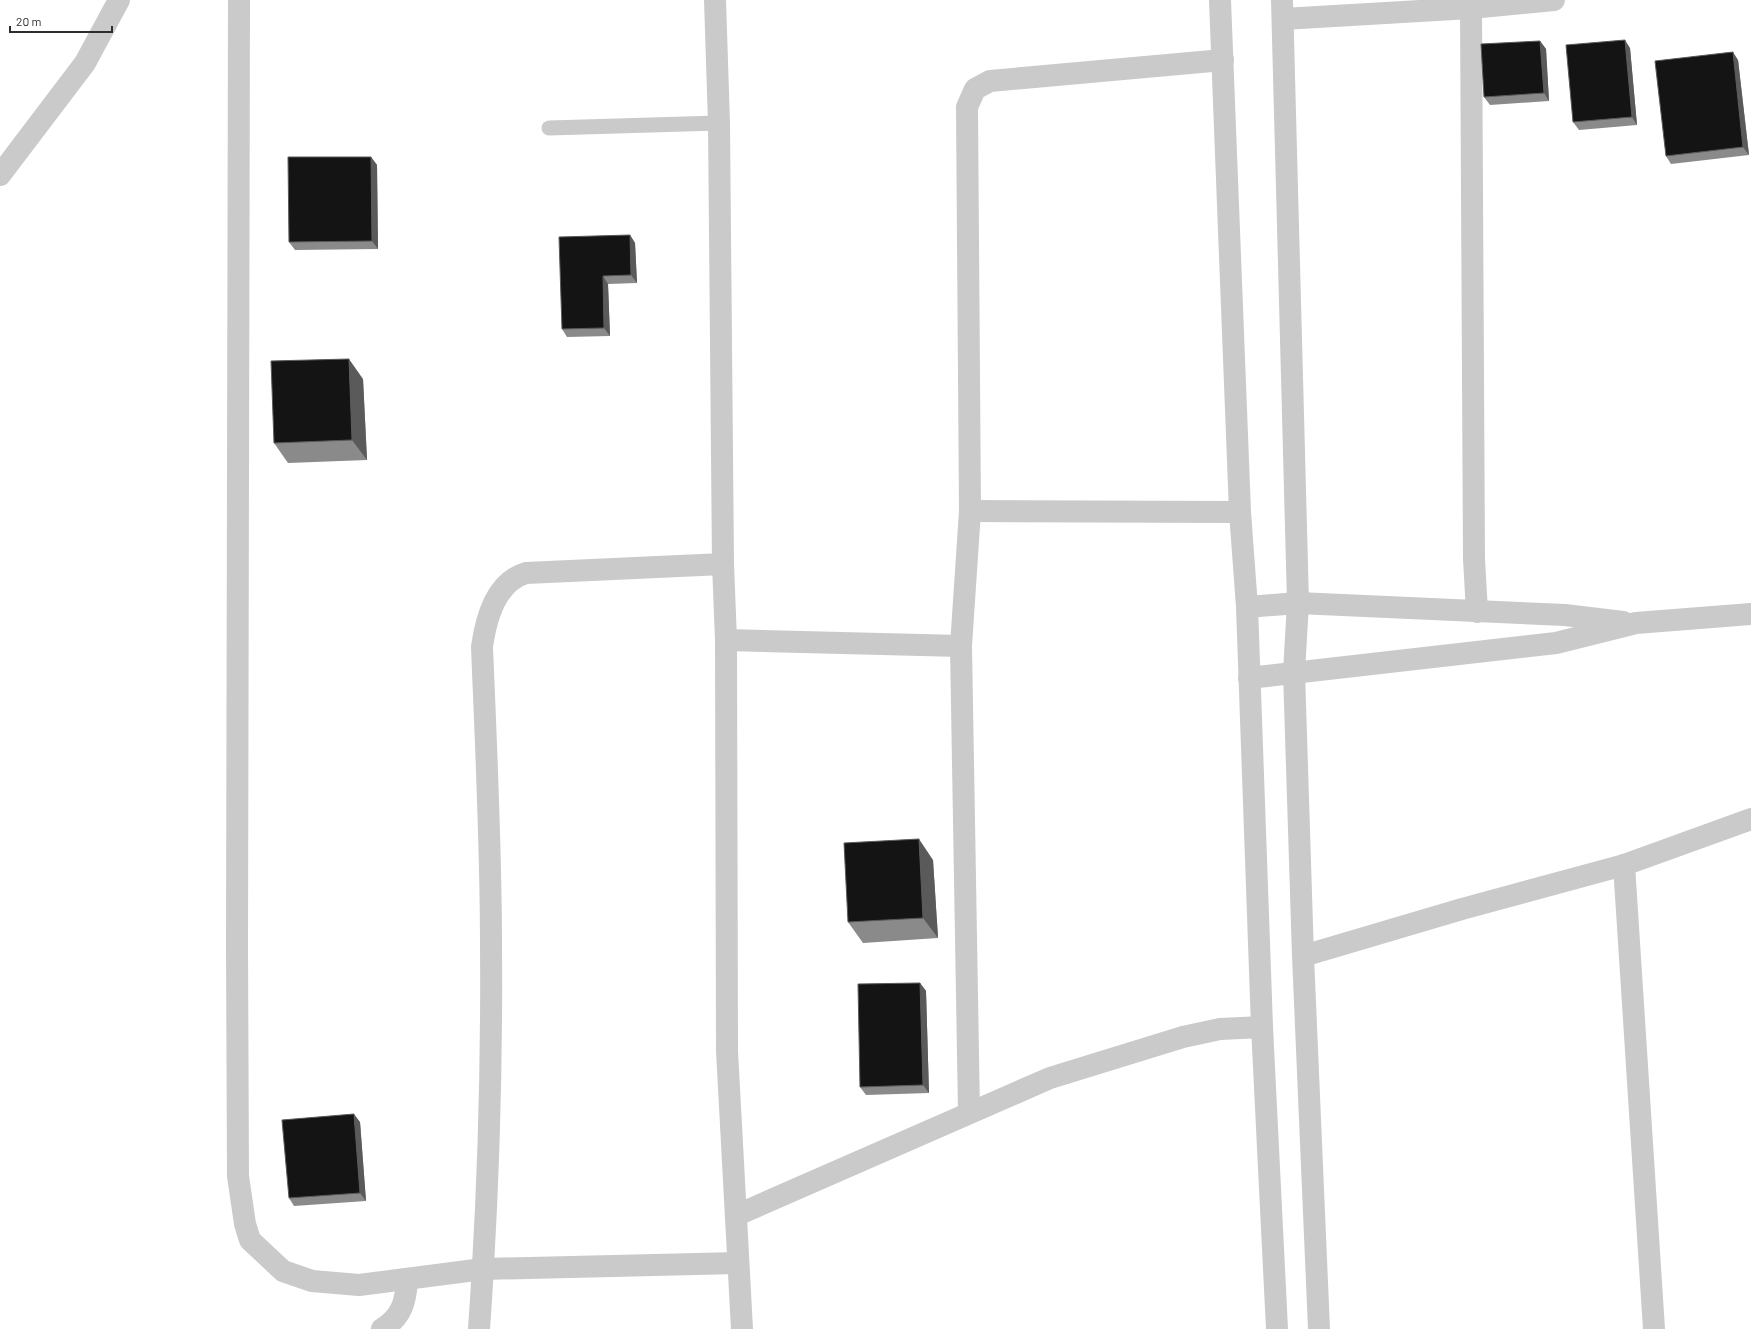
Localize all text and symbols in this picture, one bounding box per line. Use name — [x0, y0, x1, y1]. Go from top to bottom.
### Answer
scale bar — [10, 8, 112, 34]
text: 20 m — [16, 14, 42, 28]

